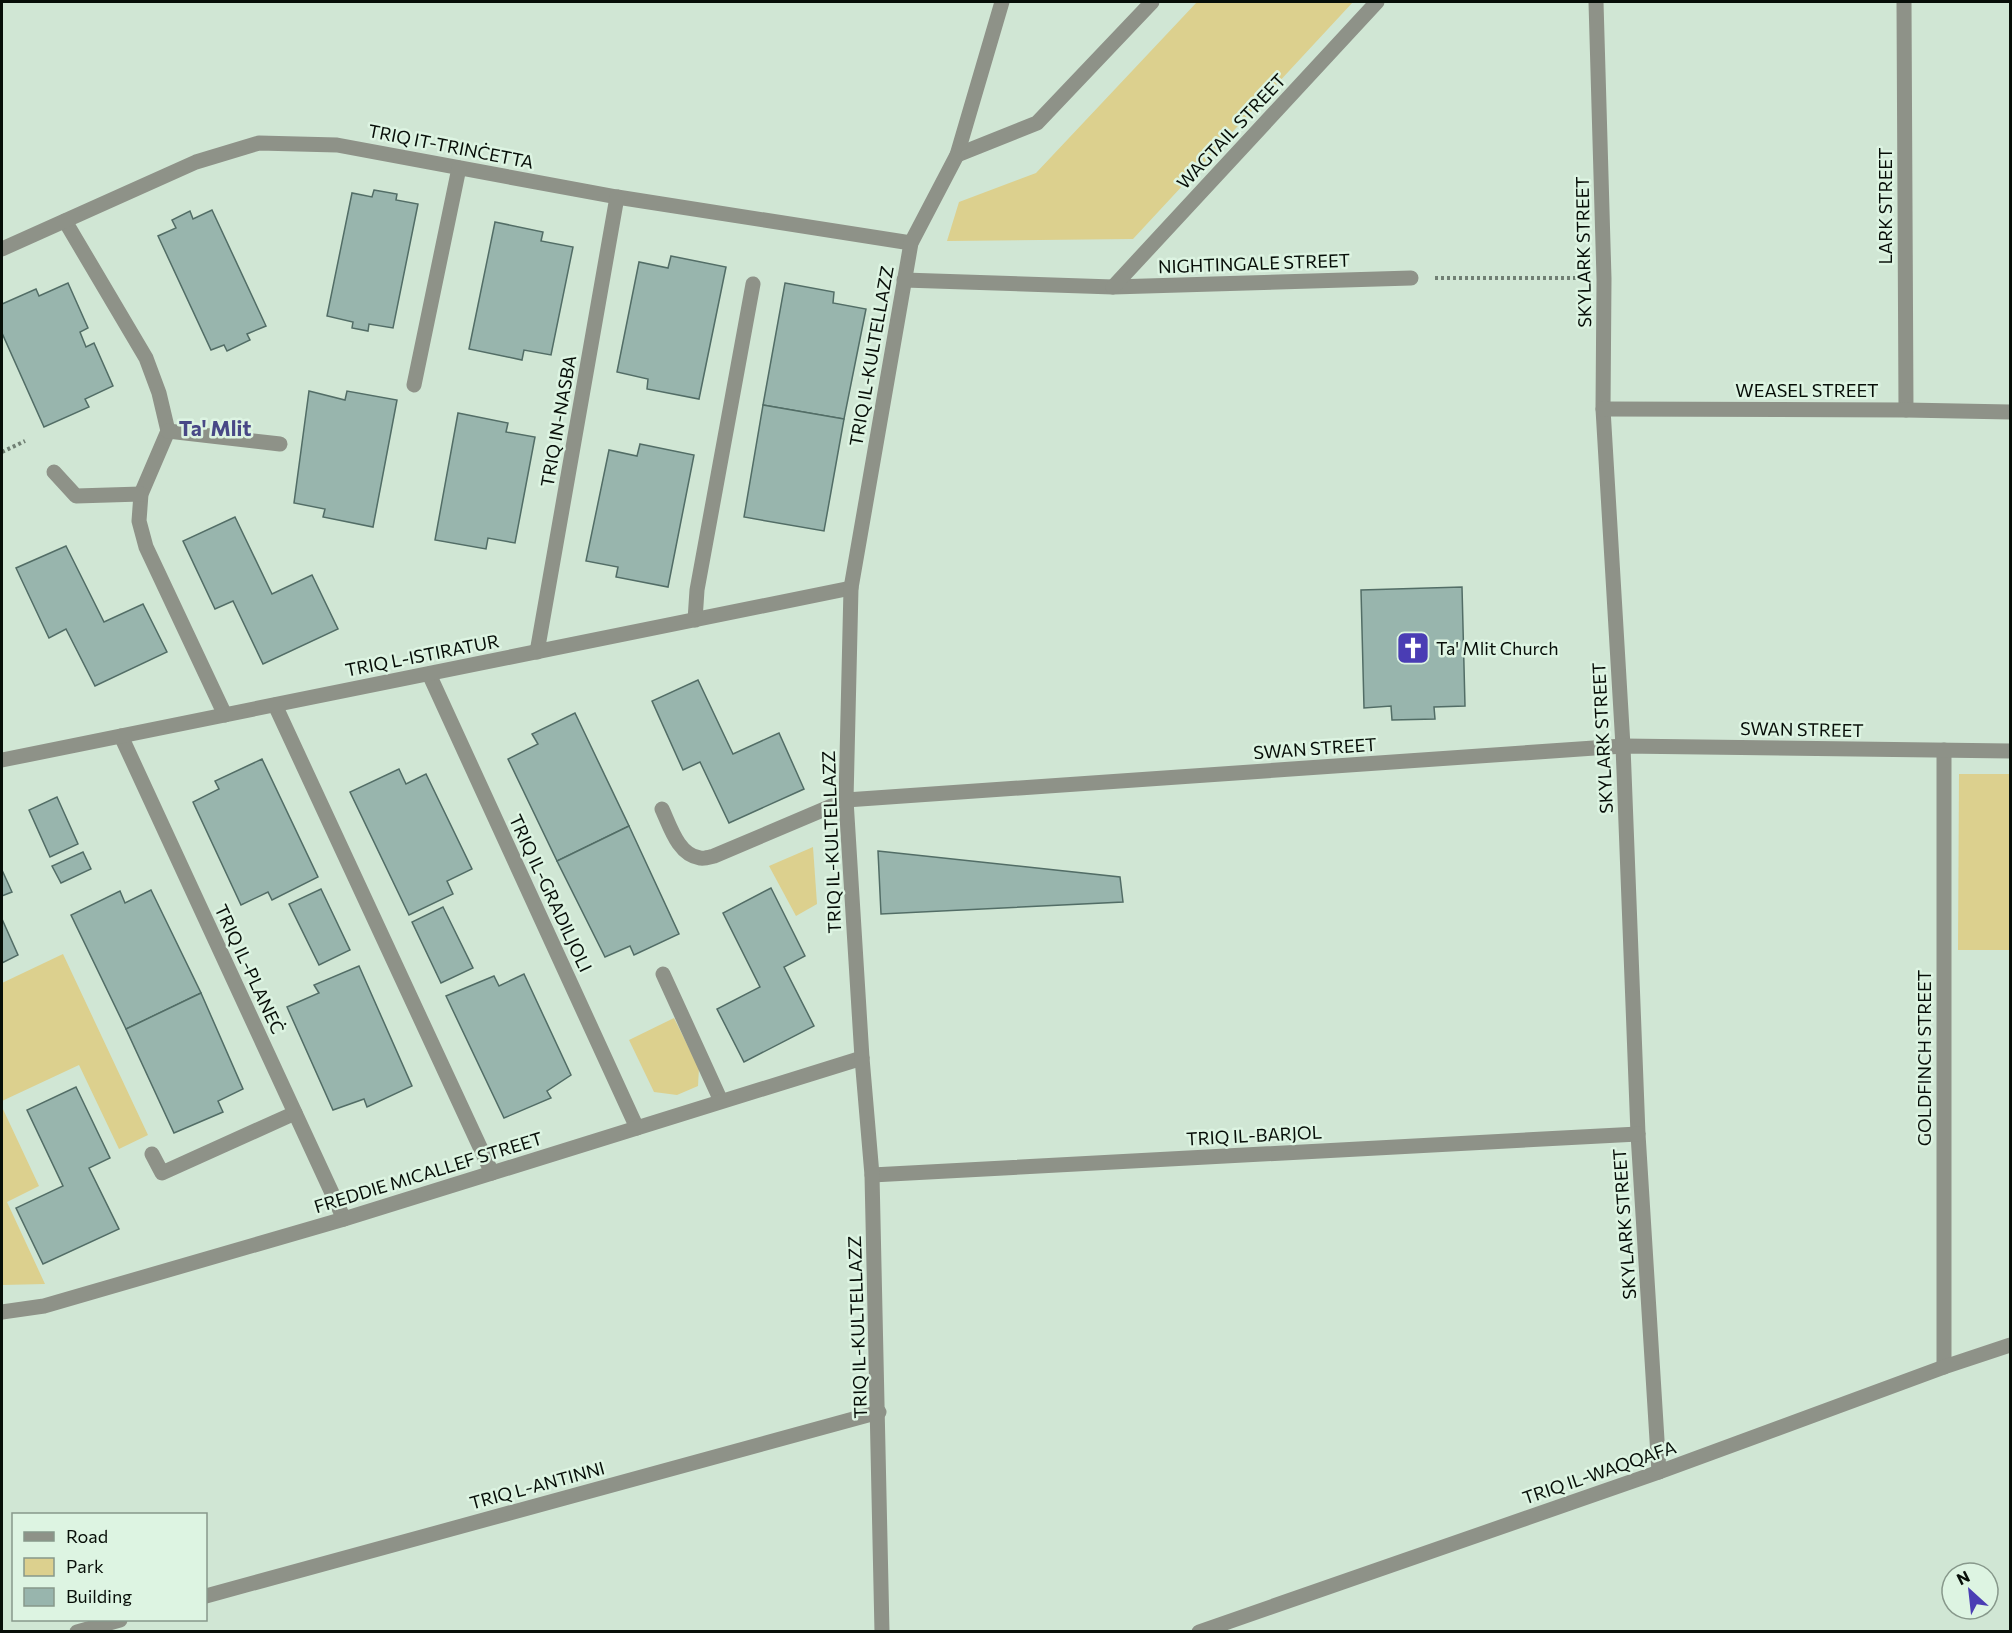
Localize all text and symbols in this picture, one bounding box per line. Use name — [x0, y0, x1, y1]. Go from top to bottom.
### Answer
street label: WAGTAIL STREET — [1172, 69, 1290, 193]
street label: TRIQ IT-TRINĊETTA — [366, 119, 536, 173]
street label: LARK STREET — [1874, 147, 1896, 265]
street label: SKYLARK STREET — [1571, 176, 1595, 328]
street label: NIGHTINGALE STREET — [1158, 249, 1350, 277]
street label: TRIQ IL-KULTELLAZZ — [844, 264, 898, 448]
street label: TRIQ IN-NASBA — [536, 353, 580, 489]
street label: WEASEL STREET — [1735, 379, 1879, 401]
district label: Ta' Mlit — [179, 415, 251, 440]
street label: TRIQ L-ISTIRATUR — [343, 629, 501, 681]
church icon: Ta' Mlit Church — [1395, 630, 1431, 666]
place label: Ta' Mlit Church — [1436, 637, 1559, 659]
street label: SKYLARK STREET — [1587, 662, 1617, 814]
street label: SWAN STREET — [1740, 717, 1864, 741]
street label: SWAN STREET — [1253, 733, 1377, 763]
street label: TRIQ IL-KULTELLAZZ — [817, 750, 845, 934]
street label: TRIQ IL-GRADILJOLI — [505, 811, 597, 975]
street label: TRIQ IL-PLANEĊ — [210, 901, 290, 1037]
street label: GOLDFINCH STREET — [1913, 970, 1935, 1146]
street label: TRIQ IL-BARJOL — [1186, 1120, 1322, 1150]
street label: FREDDIE MICALLEF STREET — [311, 1127, 545, 1217]
street label: SKYLARK STREET — [1608, 1148, 1640, 1300]
street label: TRIQ IL-KULTELLAZZ — [843, 1235, 871, 1419]
street label: TRIQ IL-WAQQAFA — [1519, 1435, 1679, 1509]
street label: TRIQ L-ANTINNI — [467, 1456, 607, 1514]
legend — [12, 1513, 207, 1621]
text: Road — [66, 1525, 108, 1547]
text: Park — [66, 1555, 104, 1577]
north arrow — [1940, 1561, 2000, 1621]
text: N — [1953, 1566, 1973, 1588]
text: Building — [66, 1585, 132, 1607]

